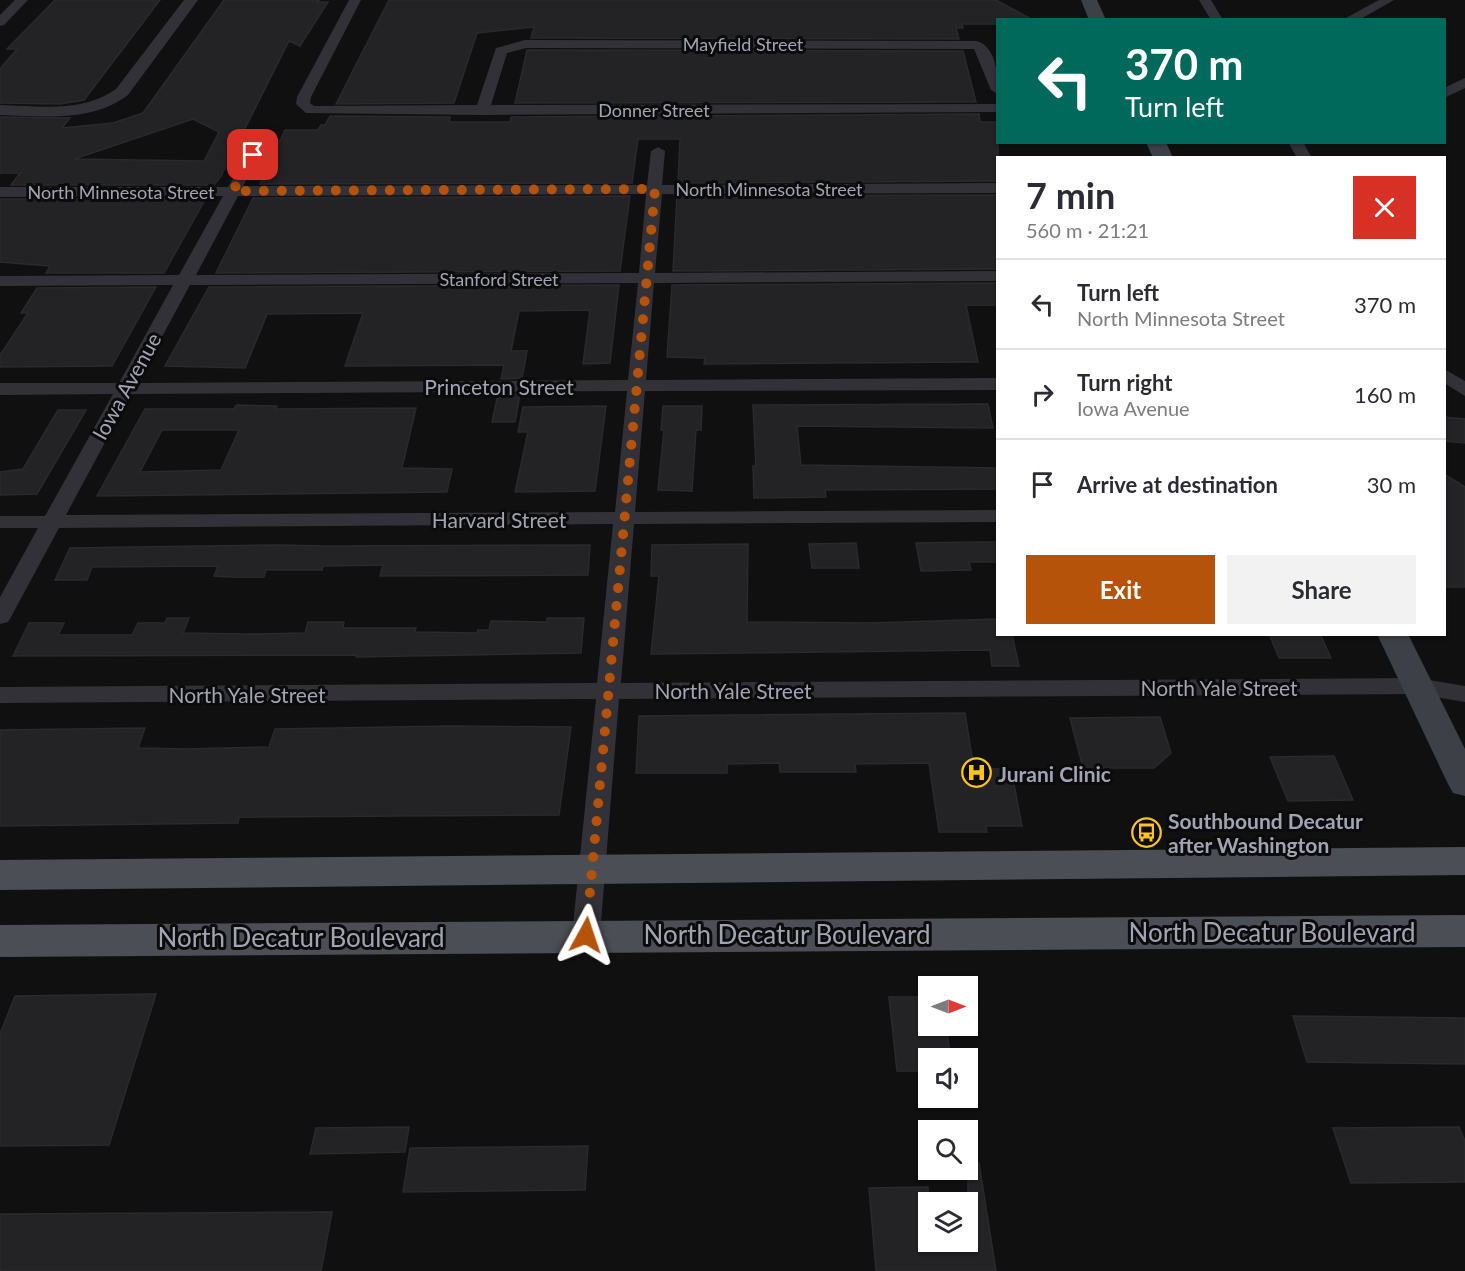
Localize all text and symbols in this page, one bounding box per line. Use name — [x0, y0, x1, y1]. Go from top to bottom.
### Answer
street label: Mayfield Street — [683, 33, 804, 55]
text: 370 m — [1125, 39, 1243, 89]
icon: left — [1026, 42, 1104, 120]
text: Turn left — [1125, 90, 1224, 123]
street label: Donner Street — [598, 99, 710, 121]
pin — [227, 129, 278, 180]
icon: arrive — [236, 138, 269, 171]
text: 7 min — [1026, 173, 1115, 217]
button: close — [1353, 176, 1416, 239]
street label: North Minnesota Street — [675, 178, 863, 200]
street label: North Minnesota Street — [27, 181, 215, 203]
text: 560 m · 21:21 — [1026, 218, 1149, 242]
street label: Stanford Street — [439, 268, 559, 290]
text: Turn left — [1077, 279, 1159, 306]
icon: left — [1026, 288, 1059, 321]
text: 370 m — [1354, 291, 1416, 318]
text: North Minnesota Street — [1077, 306, 1285, 330]
street label: Iowa Avenue — [86, 328, 166, 444]
text: Turn right — [1077, 369, 1172, 396]
street label: Princeton Street — [424, 374, 574, 399]
icon: right — [1026, 378, 1059, 411]
text: 160 m — [1354, 381, 1416, 408]
text: Iowa Avenue — [1077, 396, 1190, 420]
icon: arrive — [1026, 468, 1059, 501]
text: Arrive at destination — [1077, 471, 1278, 498]
text: 30 m — [1367, 471, 1416, 498]
street label: Harvard Street — [432, 507, 567, 532]
button: Exit — [1026, 555, 1215, 624]
button: Share — [1227, 555, 1416, 624]
street label: North Yale Street — [1141, 675, 1298, 700]
street label: North Yale Street — [655, 678, 812, 703]
street label: North Yale Street — [169, 682, 326, 707]
hospital icon: Jurani Clinic — [961, 757, 993, 789]
place label: Jurani Clinic — [998, 761, 1111, 786]
place label: Southbound Decatur after Washington — [1168, 808, 1363, 857]
bus stop icon: Southbound Decatur after Washington — [1131, 816, 1163, 848]
position arrow — [554, 903, 618, 967]
street label: North Decatur Boulevard — [1128, 916, 1416, 948]
street label: North Decatur Boulevard — [643, 918, 931, 950]
street label: North Decatur Boulevard — [157, 921, 445, 953]
north arrow — [918, 976, 978, 1036]
map controls — [918, 976, 978, 1252]
button: sound — [918, 1048, 978, 1108]
button: search — [918, 1120, 978, 1180]
button: layers — [918, 1192, 978, 1252]

